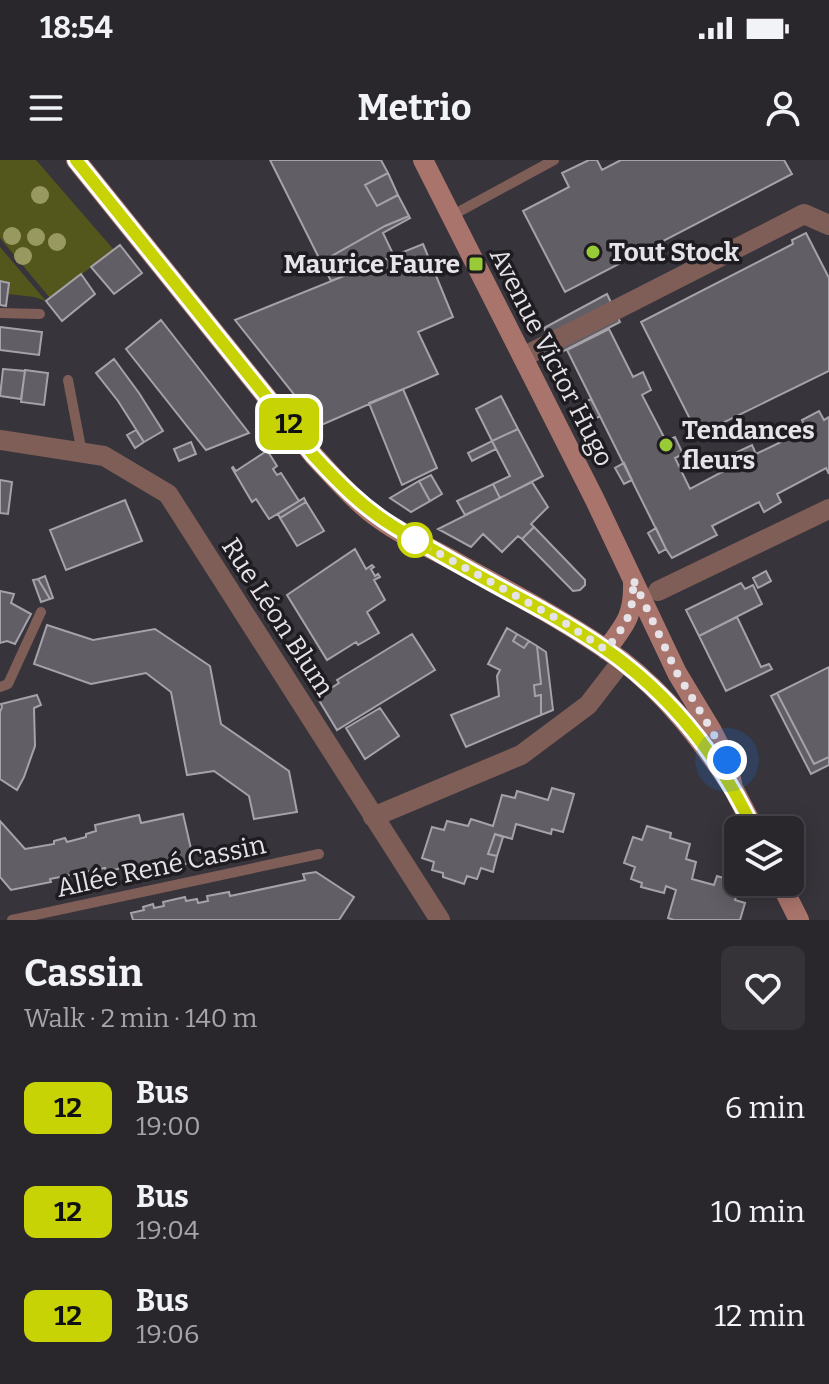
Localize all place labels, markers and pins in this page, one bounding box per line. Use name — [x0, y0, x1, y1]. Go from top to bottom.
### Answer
place label: Tout Stock — [609, 237, 740, 268]
marker: Tout Stock — [584, 243, 602, 261]
place label: Maurice Faure — [283, 249, 460, 280]
marker: Maurice Faure — [467, 255, 485, 273]
place label: Tendances fleurs — [682, 415, 815, 476]
marker: Tendances fleurs — [657, 436, 675, 454]
unlabelled marker — [398, 523, 432, 557]

